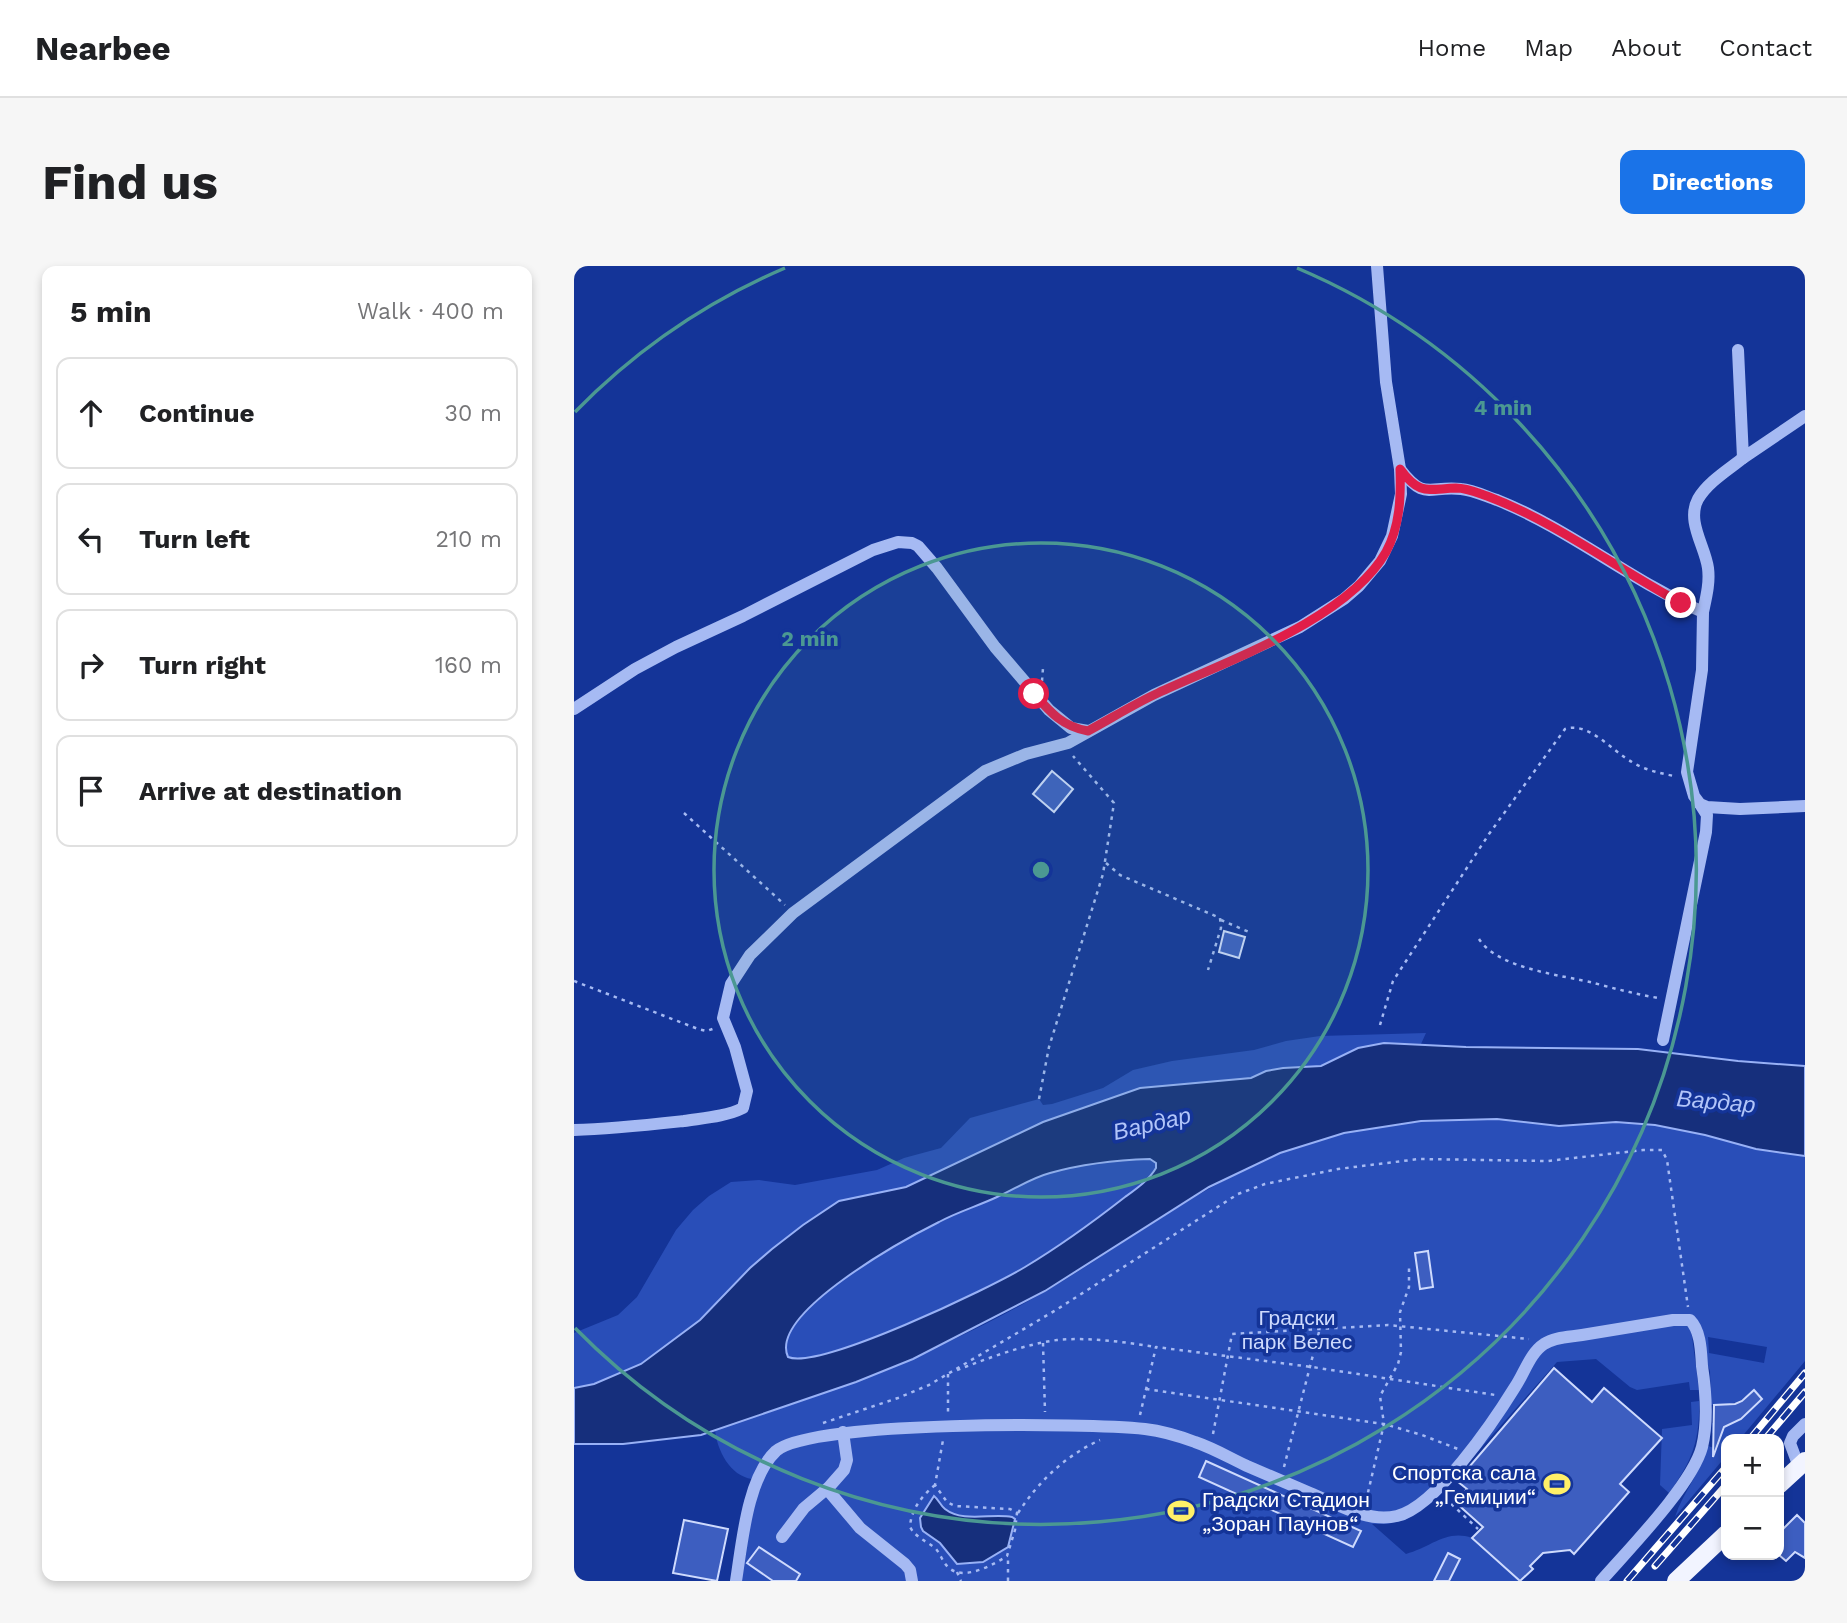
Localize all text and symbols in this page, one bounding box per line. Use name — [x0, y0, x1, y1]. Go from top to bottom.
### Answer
text: Nearbee — [35, 29, 171, 68]
text: Home — [1418, 34, 1486, 62]
text: Map — [1524, 34, 1573, 62]
text: About — [1611, 34, 1681, 62]
text: Contact — [1719, 34, 1812, 62]
button: Directions — [1620, 150, 1805, 214]
text: Find us — [42, 153, 218, 211]
text: 5 min — [70, 294, 152, 329]
text: Walk · 400 m — [357, 298, 504, 325]
icon: ahead — [72, 394, 110, 432]
text: 4 min — [1474, 395, 1532, 420]
text: Continue — [139, 398, 255, 428]
text: 30 m — [445, 400, 502, 427]
icon: left — [72, 520, 110, 558]
text: Turn left — [139, 524, 250, 554]
text: 210 m — [436, 526, 502, 553]
route end — [1665, 587, 1696, 618]
text: 2 min — [781, 626, 839, 651]
icon: right — [72, 646, 110, 684]
text: Turn right — [139, 650, 266, 680]
text: 160 m — [435, 652, 502, 679]
route start — [1018, 678, 1049, 709]
icon: arrive — [72, 772, 110, 810]
text: Arrive at destination — [139, 776, 402, 806]
centre of rings — [1029, 858, 1053, 882]
water label: Вардар — [1675, 1085, 1757, 1119]
water label: Вардар — [1110, 1102, 1194, 1146]
park label: Градски парк Велес — [1242, 1305, 1352, 1354]
map controls — [1721, 1434, 1784, 1560]
button: + — [1721, 1434, 1784, 1497]
place label: Спортска сала „Гемиџии“ — [1392, 1460, 1536, 1509]
sports icon: Спортска сала „Гемиџии“ — [1542, 1469, 1572, 1499]
place label: Градски Стадион „Зоран Паунов“ — [1202, 1487, 1370, 1536]
sports icon: Градски Стадион „Зоран Паунов“ — [1166, 1496, 1196, 1526]
button: − — [1721, 1497, 1784, 1560]

